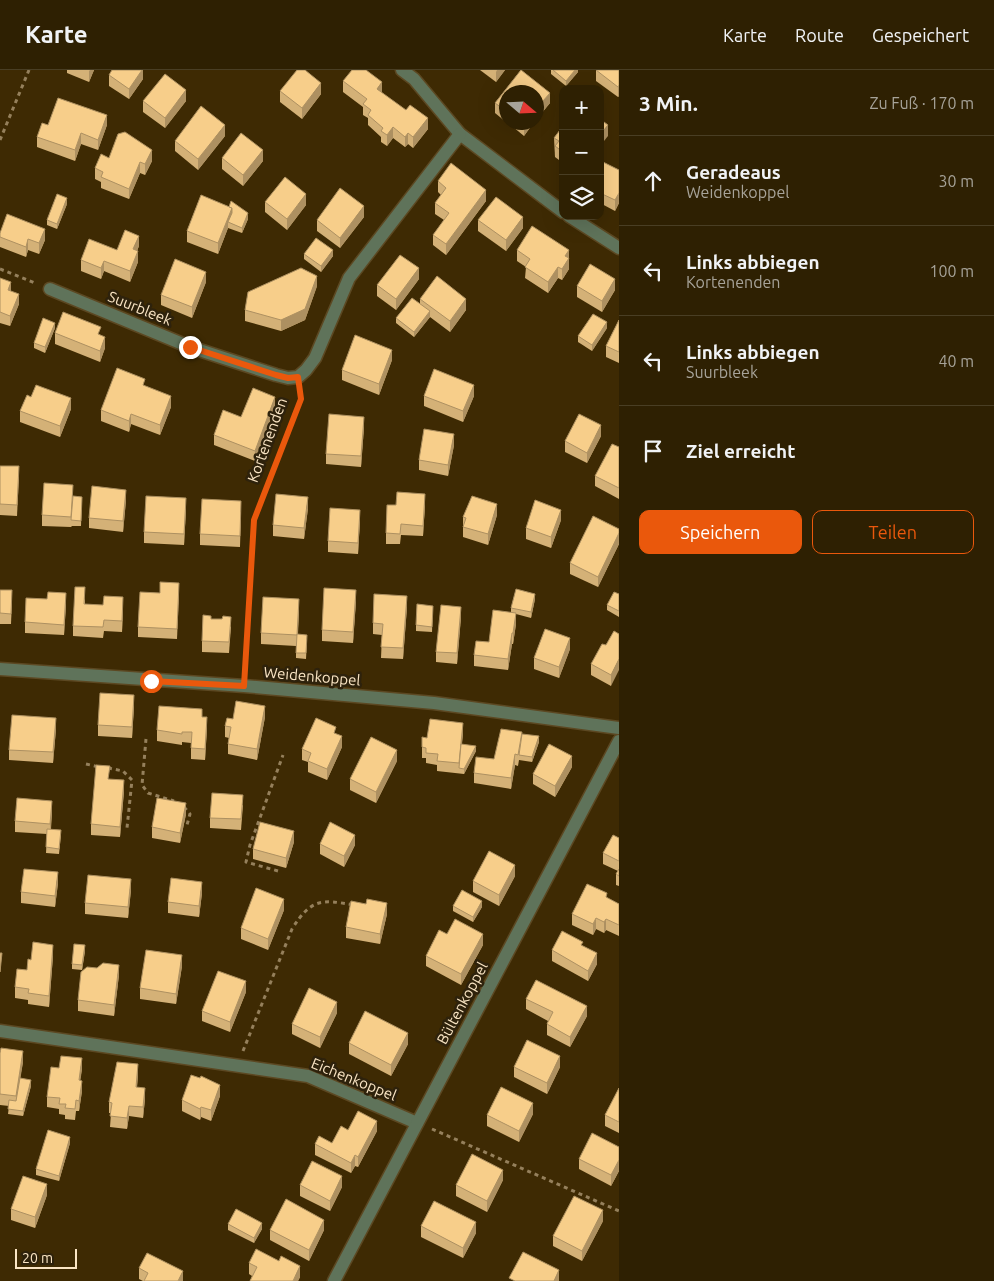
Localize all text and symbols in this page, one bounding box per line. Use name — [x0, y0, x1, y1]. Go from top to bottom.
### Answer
text: Karte — [25, 21, 87, 48]
text: Karte — [723, 25, 767, 45]
text: Route — [795, 25, 844, 45]
text: Gespeichert — [872, 25, 969, 45]
north arrow — [499, 85, 544, 130]
map controls — [559, 85, 604, 220]
button: + — [559, 85, 604, 130]
text: 3 Min. — [639, 91, 698, 115]
text: Zu Fuß · 170 m — [869, 94, 974, 112]
button: − — [559, 130, 604, 175]
text: Geradeaus — [686, 161, 781, 183]
icon: ahead — [639, 167, 667, 195]
text: 30 m — [938, 172, 974, 190]
button: layers — [559, 175, 604, 220]
text: Weidenkoppel — [686, 183, 789, 201]
text: Links abbiegen — [686, 251, 820, 273]
icon: left — [639, 257, 667, 285]
text: 100 m — [929, 262, 974, 280]
text: Kortenenden — [686, 273, 780, 291]
street label: Suurbleek — [106, 287, 175, 329]
route end — [179, 336, 202, 359]
text: Links abbiegen — [686, 341, 820, 363]
icon: left — [639, 347, 667, 375]
text: 40 m — [938, 352, 974, 370]
text: Suurbleek — [686, 363, 758, 381]
street label: Kortenenden — [244, 395, 290, 485]
icon: arrive — [639, 437, 667, 465]
text: Ziel erreicht — [686, 440, 795, 462]
button: Speichern — [639, 510, 802, 554]
button: Teilen — [812, 510, 974, 554]
street label: Weidenkoppel — [263, 663, 361, 689]
route start — [140, 670, 163, 693]
street label: Bültenkoppel — [433, 959, 491, 1047]
street label: Eichenkoppel — [309, 1054, 399, 1104]
scale bar — [15, 1246, 78, 1269]
text: 20 m — [22, 1250, 53, 1266]

